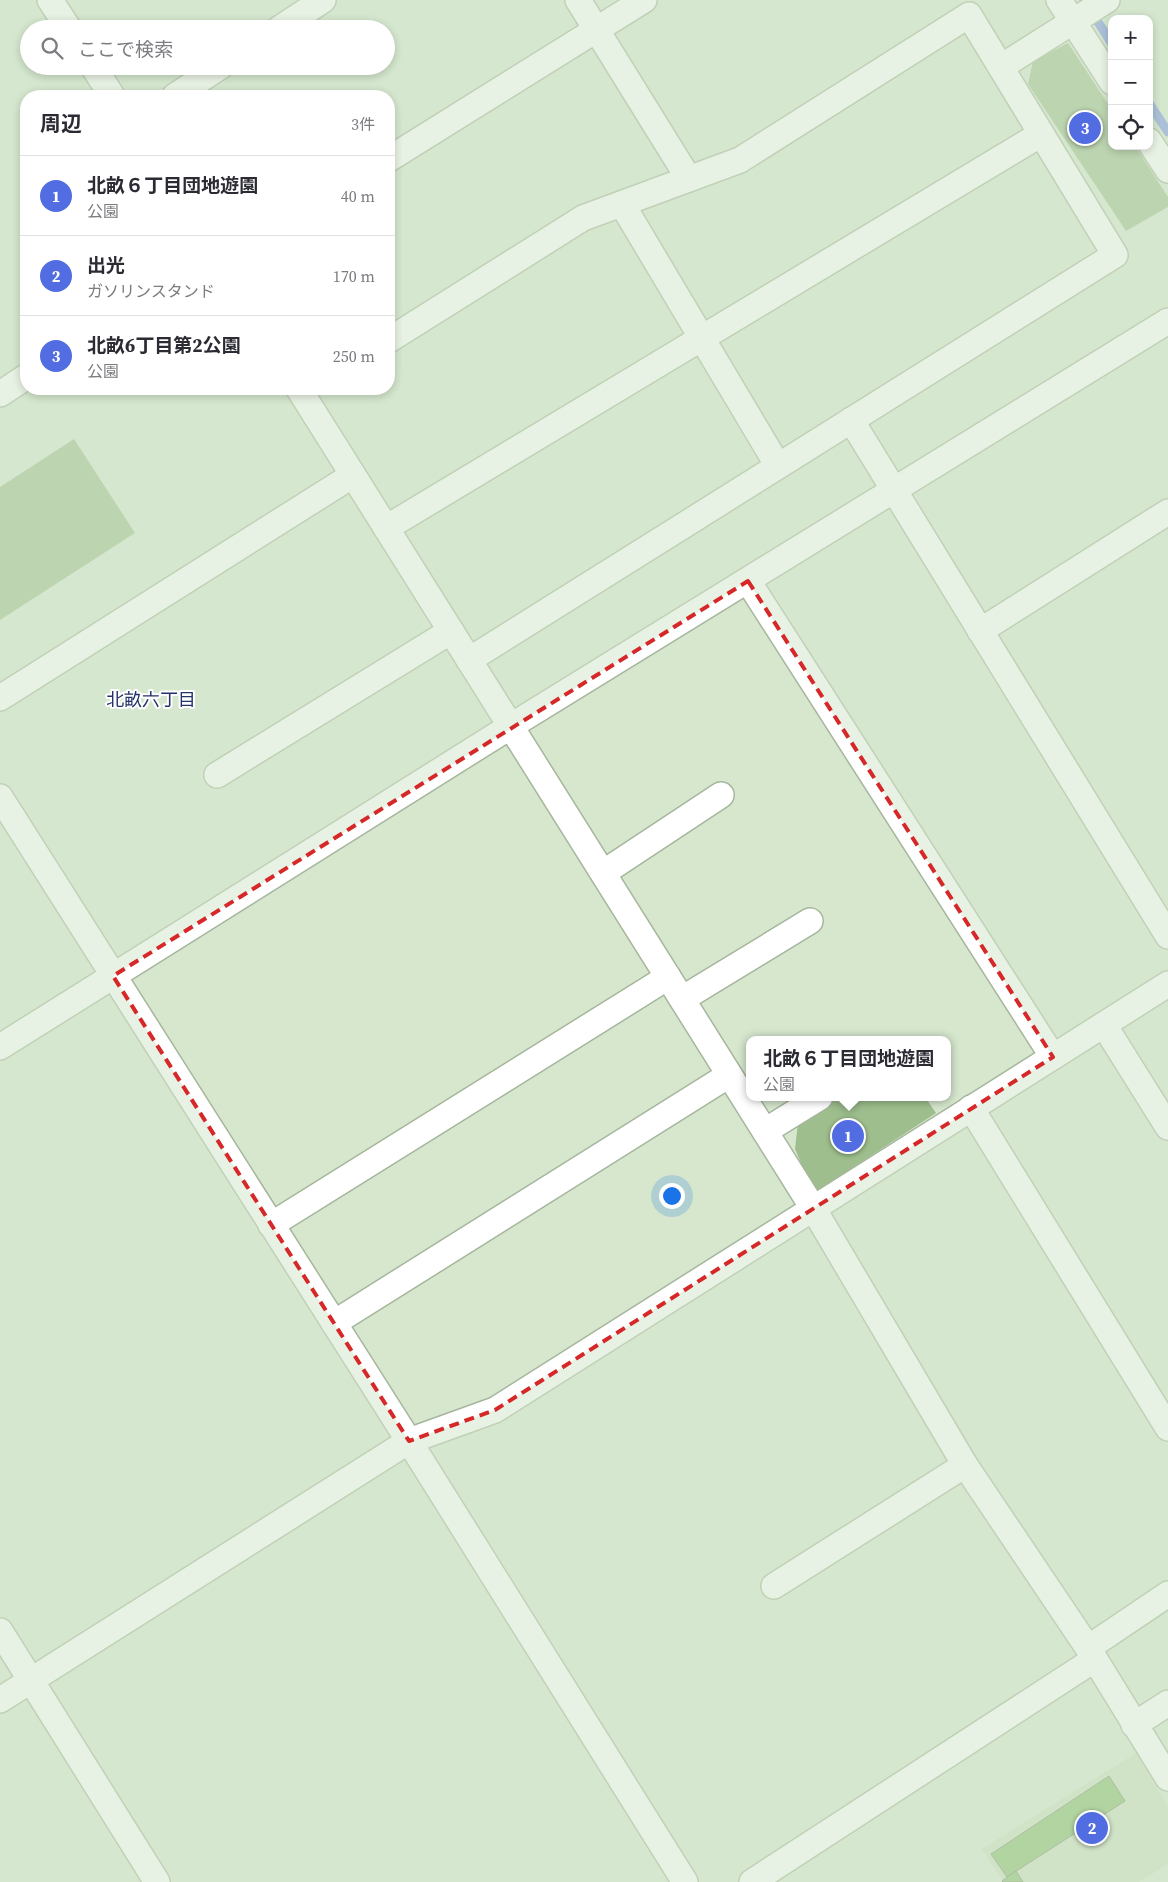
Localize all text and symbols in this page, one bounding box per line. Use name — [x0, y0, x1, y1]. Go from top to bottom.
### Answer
map controls — [1108, 15, 1153, 150]
button: + — [1108, 15, 1153, 60]
search box — [20, 20, 395, 75]
icon: search — [38, 34, 66, 62]
text: ここで検索 — [78, 36, 173, 62]
button: − — [1108, 60, 1153, 105]
button: locate — [1108, 105, 1153, 150]
text: 周辺 — [40, 109, 82, 138]
pin: 3 — [1069, 109, 1101, 147]
text: 3件 — [351, 113, 375, 135]
text: 北畝６丁目団地遊園 — [87, 172, 258, 198]
text: 1 — [52, 185, 60, 207]
text: 40 m — [341, 185, 375, 207]
text: 公園 — [87, 200, 119, 222]
text: 出光 — [87, 252, 125, 278]
text: 2 — [52, 265, 60, 287]
text: 170 m — [333, 265, 375, 287]
text: ガソリンスタンド — [87, 280, 215, 302]
text: 北畝6丁目第2公園 — [87, 332, 241, 358]
text: 3 — [52, 345, 60, 367]
text: 250 m — [333, 345, 375, 367]
text: 公園 — [87, 360, 119, 382]
district label: 北畝六丁目 — [106, 687, 196, 712]
popup — [746, 1036, 951, 1101]
text: 北畝６丁目団地遊園 — [763, 1045, 934, 1071]
text: 公園 — [763, 1073, 795, 1095]
pin: 1 — [832, 1117, 864, 1155]
your location — [659, 1183, 685, 1209]
pin: 2 — [1076, 1809, 1108, 1847]

